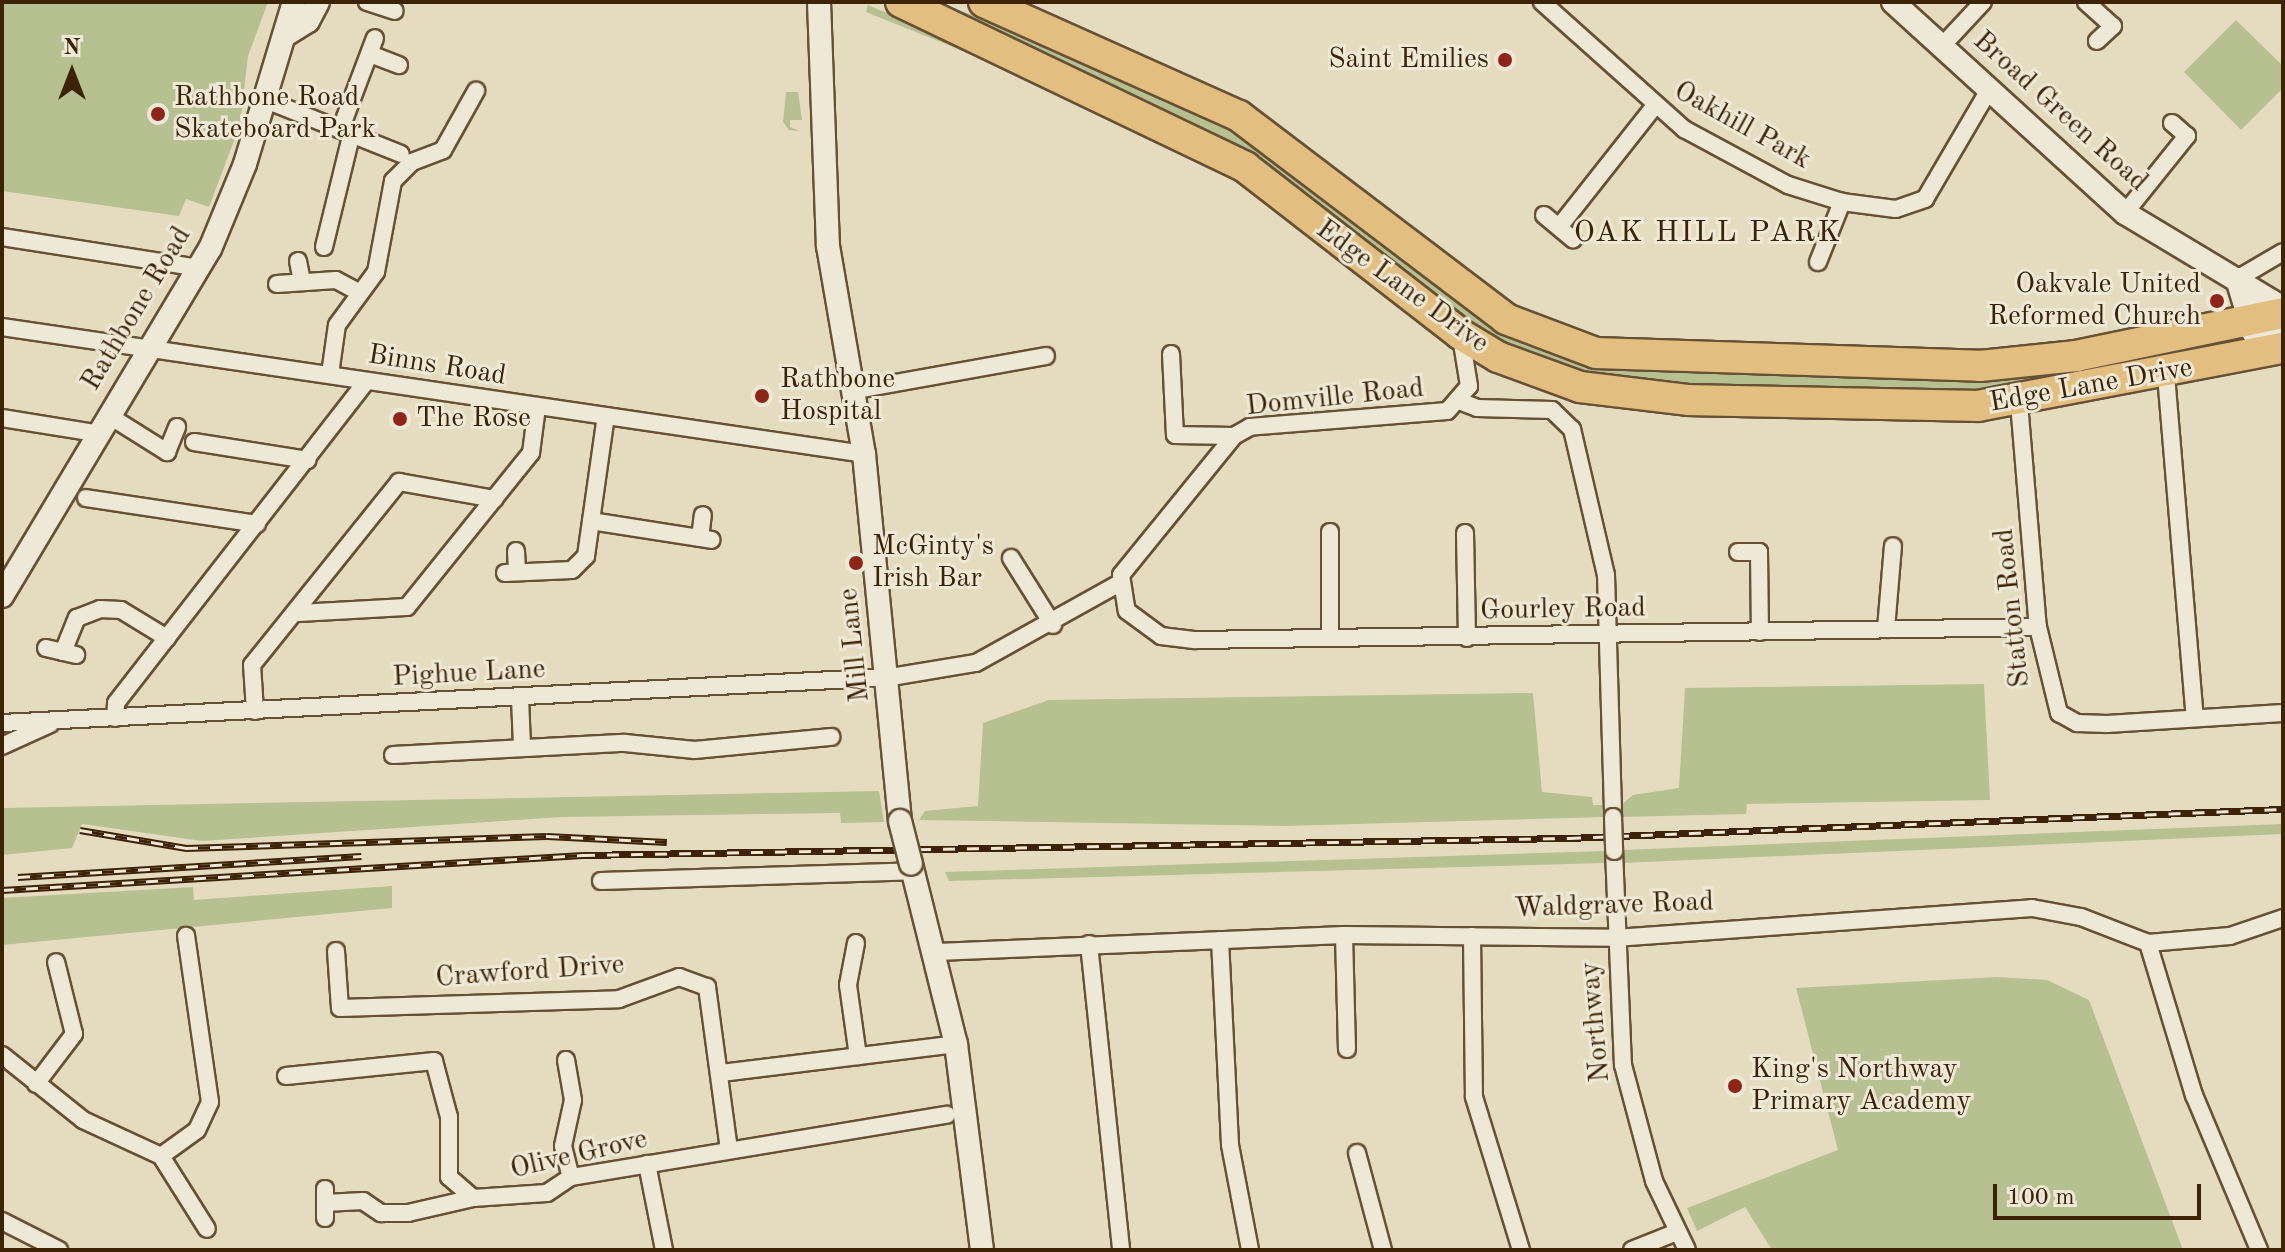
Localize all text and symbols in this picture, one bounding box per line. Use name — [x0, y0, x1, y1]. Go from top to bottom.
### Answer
street label: Broad Green Road — [1966, 25, 2154, 199]
north arrow — [32, 32, 112, 112]
text: N — [64, 37, 80, 59]
place label: Saint Emilies — [1328, 43, 1489, 77]
marker: Saint Emilies — [1496, 51, 1514, 69]
street label: Oakhill Park — [1668, 75, 1816, 177]
place label: Rathbone Road Skateboard Park — [174, 81, 376, 147]
marker: Rathbone Road Skateboard Park — [149, 105, 167, 123]
street label: Edge Lane Drive — [1309, 213, 1495, 361]
district label: OAK HILL PARK — [1574, 215, 1842, 251]
street label: Rathbone Road — [75, 221, 199, 397]
place label: Oakvale United Reformed Church — [1988, 268, 2201, 334]
marker: Oakvale United Reformed Church — [2208, 292, 2226, 310]
street label: Binns Road — [365, 338, 509, 394]
street label: Edge Lane Drive — [1987, 352, 2195, 420]
place label: Rathbone Hospital — [780, 363, 895, 429]
street label: Domville Road — [1244, 372, 1426, 424]
marker: Rathbone Hospital — [751, 385, 773, 407]
place label: The Rose — [416, 402, 531, 436]
marker: The Rose — [391, 410, 409, 428]
street label: Statton Road — [1988, 527, 2038, 689]
place label: McGinty's Irish Bar — [872, 530, 994, 596]
marker: McGinty's Irish Bar — [847, 554, 865, 572]
street label: Mill Lane — [832, 586, 878, 704]
street label: Gourley Road — [1480, 592, 1646, 628]
street label: Pighue Lane — [392, 653, 546, 695]
street label: Waldgrave Road — [1514, 886, 1714, 926]
street label: Crawford Drive — [434, 949, 626, 995]
street label: Northway — [1574, 960, 1618, 1084]
place label: King's Northway Primary Academy — [1751, 1053, 1971, 1119]
marker: King's Northway Primary Academy — [1726, 1077, 1744, 1095]
street label: Olive Grove — [507, 1123, 651, 1187]
scale bar — [1997, 1168, 2205, 1218]
text: 100 m — [2007, 1186, 2075, 1210]

